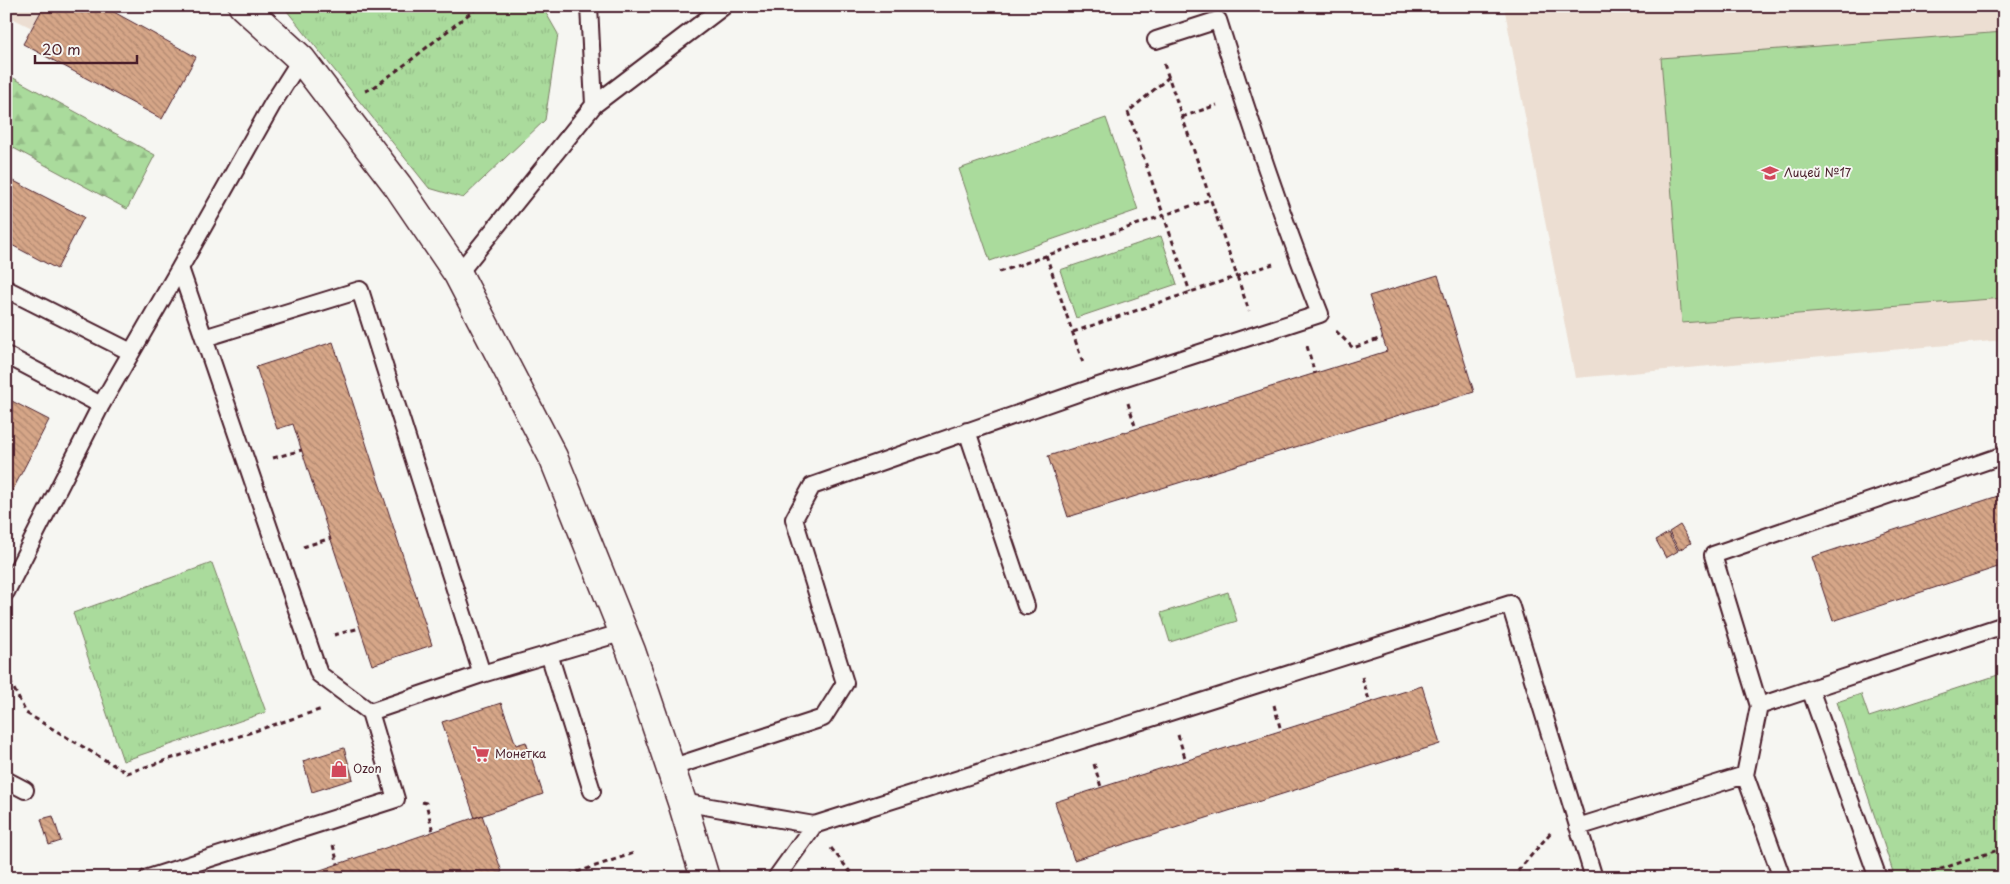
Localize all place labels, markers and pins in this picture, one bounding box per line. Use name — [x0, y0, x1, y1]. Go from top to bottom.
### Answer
school or university icon: Лицей №17 — [1760, 163, 1780, 183]
place label: Лицей №17 — [1784, 163, 1852, 181]
supermarket icon: Монетка — [471, 744, 491, 764]
place label: Монетка — [495, 744, 547, 762]
shop icon: Ozon — [329, 759, 349, 779]
place label: Ozon — [353, 759, 382, 777]

